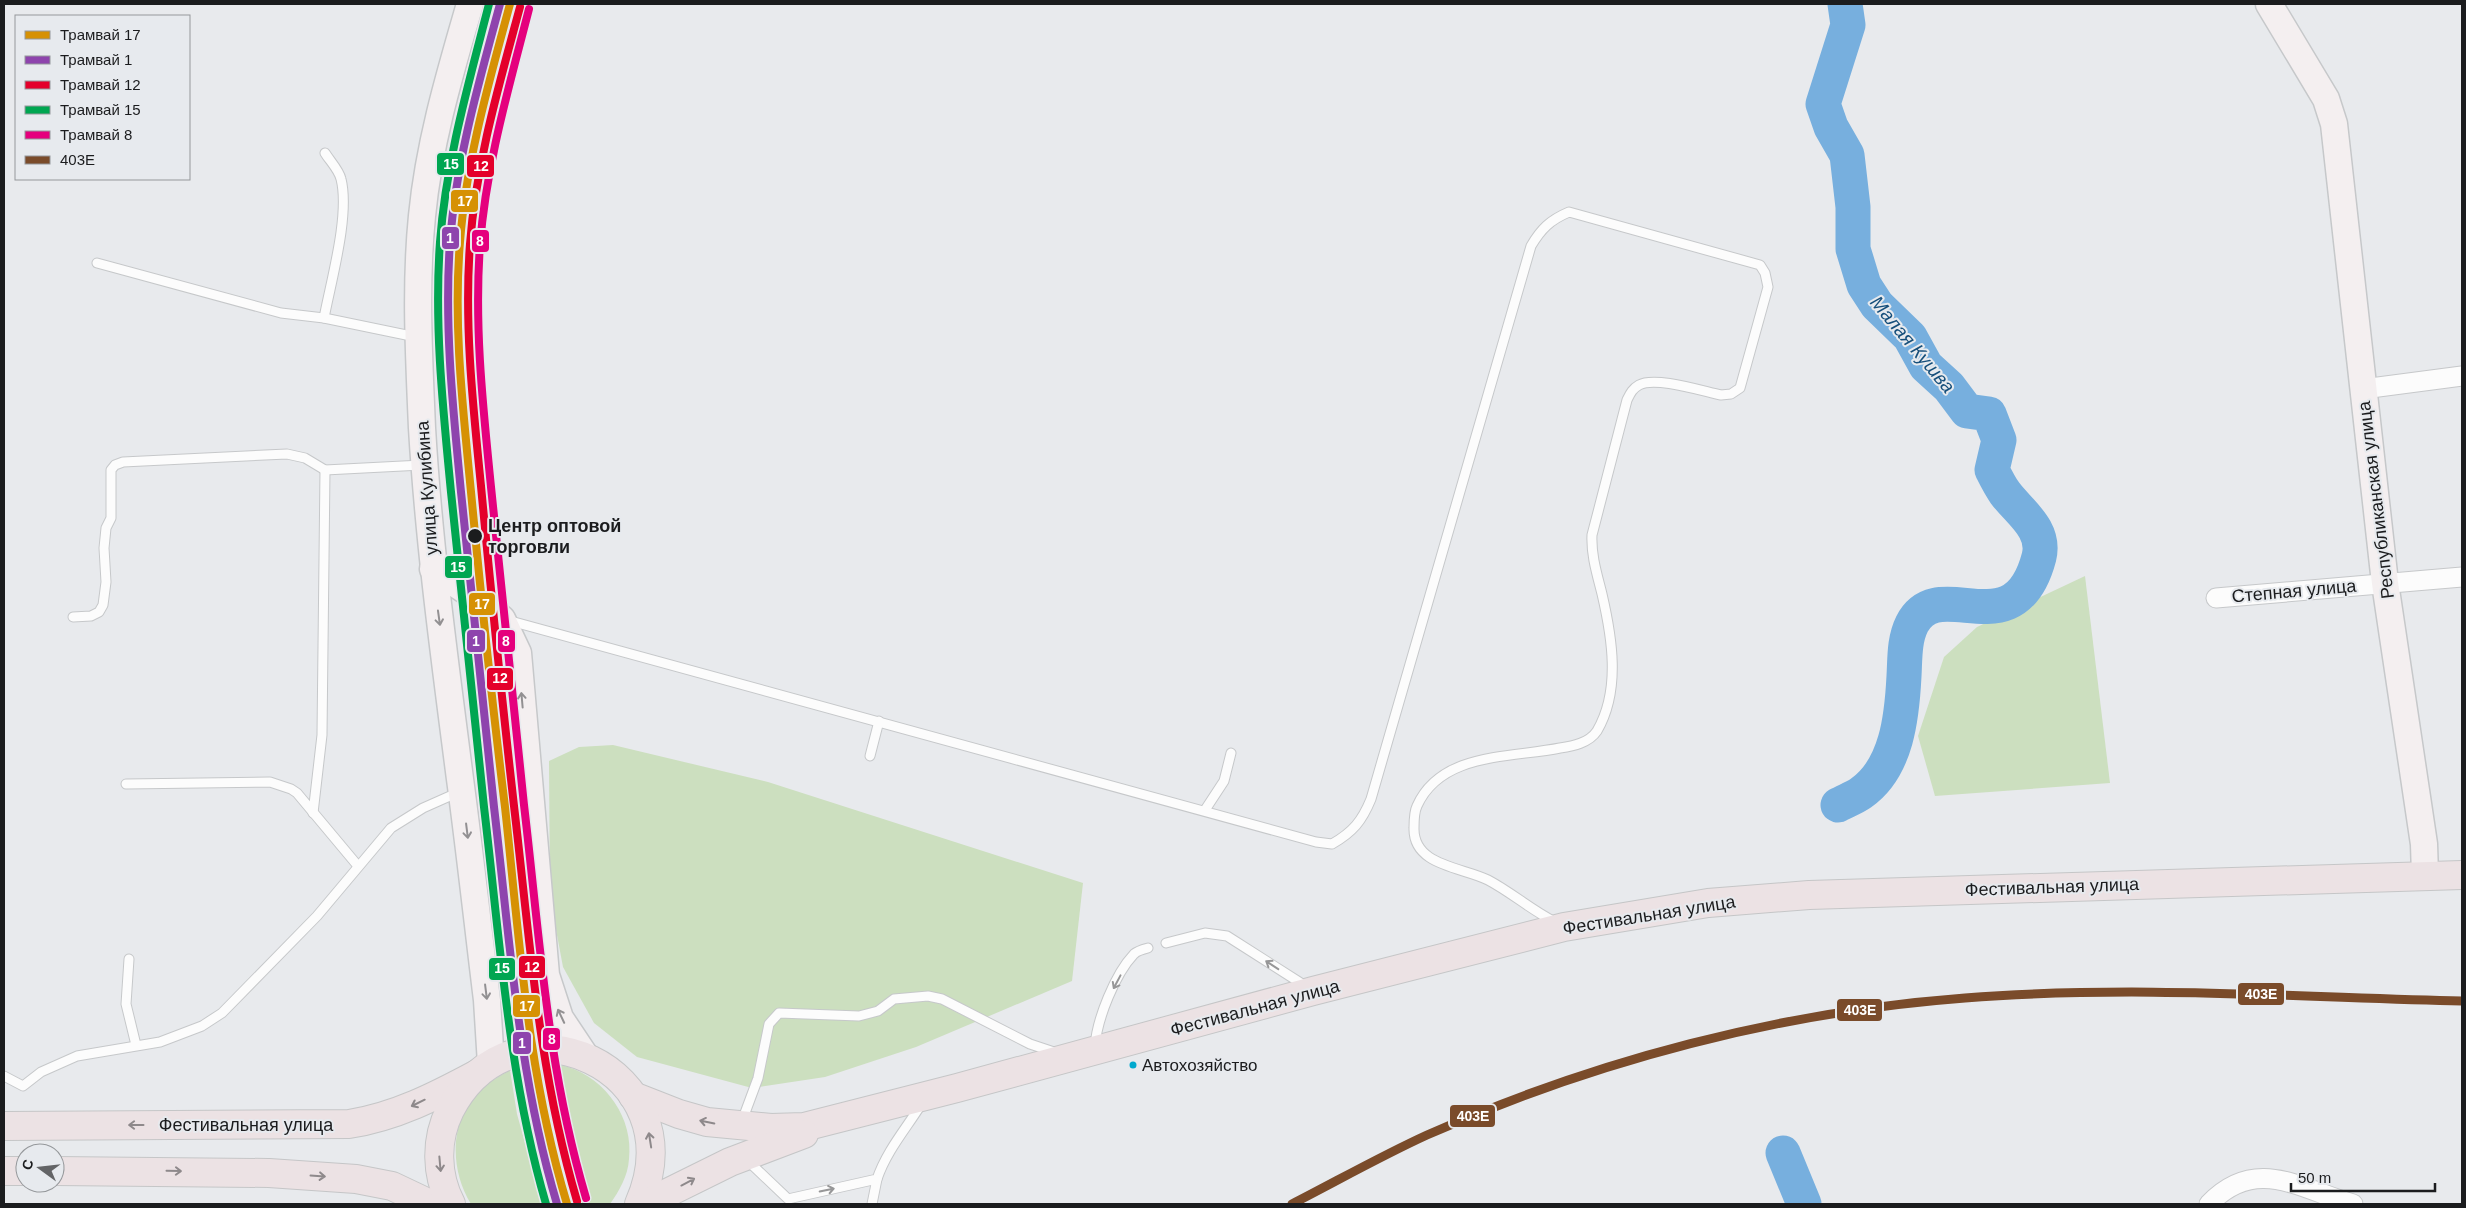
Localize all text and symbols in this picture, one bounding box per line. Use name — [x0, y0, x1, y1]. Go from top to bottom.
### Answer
legend — [15, 15, 190, 180]
text: Трамвай 17 — [60, 26, 141, 43]
text: Трамвай 1 — [60, 51, 132, 68]
text: Трамвай 12 — [60, 76, 141, 93]
text: Трамвай 15 — [60, 101, 141, 118]
text: Трамвай 8 — [60, 126, 132, 143]
text: 403Е — [60, 151, 95, 168]
line badge: 15 — [436, 152, 465, 176]
line badge: 12 — [466, 154, 495, 178]
text: 15 — [443, 156, 459, 172]
text: 12 — [473, 158, 489, 174]
line badge: 17 — [450, 189, 479, 213]
text: 17 — [457, 193, 473, 209]
line badge: 1 — [441, 226, 460, 250]
line badge: 8 — [471, 229, 490, 253]
text: 1 — [446, 230, 454, 246]
text: 8 — [476, 233, 484, 249]
water label: Малая Кушва — [1866, 292, 1959, 397]
street label: Республиканская улица — [2354, 399, 2398, 600]
street label: улица Кулибина — [412, 419, 442, 556]
place label: Центр оптовой торговли — [488, 516, 621, 557]
marker: Центр оптовой торговли — [466, 527, 484, 545]
line badge: 15 — [444, 555, 473, 579]
text: 15 — [450, 559, 466, 575]
street label: Степная улица — [2231, 576, 2358, 606]
line badge: 17 — [468, 592, 496, 616]
text: 17 — [474, 596, 490, 612]
one-way arrow — [434, 609, 444, 625]
line badge: 1 — [466, 629, 486, 653]
line badge: 8 — [497, 629, 516, 653]
text: 1 — [472, 633, 480, 649]
text: 8 — [502, 633, 510, 649]
line badge: 12 — [486, 667, 514, 691]
text: 12 — [492, 670, 508, 686]
one-way arrow — [517, 692, 527, 708]
one-way arrow — [462, 823, 472, 839]
street label: Фестивальная улица — [1964, 874, 2140, 900]
street label: Фестивальная улица — [1561, 891, 1738, 939]
line badge: 12 — [518, 955, 546, 979]
line badge: 15 — [488, 957, 516, 981]
text: 12 — [524, 959, 540, 975]
text: 15 — [494, 960, 510, 976]
one-way arrow — [1265, 960, 1279, 970]
one-way arrow — [1112, 975, 1122, 990]
street label: Фестивальная улица — [1168, 976, 1343, 1040]
line badge: 403Е — [2237, 982, 2285, 1006]
one-way arrow — [481, 984, 491, 1000]
text: 403Е — [2245, 986, 2277, 1002]
line badge: 17 — [512, 994, 541, 1018]
text: 17 — [519, 998, 535, 1014]
line badge: 403Е — [1836, 998, 1883, 1022]
text: 403Е — [1844, 1002, 1876, 1018]
one-way arrow — [555, 1009, 565, 1024]
line badge: 8 — [542, 1027, 561, 1051]
line badge: 1 — [512, 1031, 532, 1055]
text: 8 — [548, 1031, 556, 1047]
text: 1 — [518, 1035, 526, 1051]
place label: Автохозяйство — [1142, 1056, 1258, 1075]
marker: Автохозяйство — [1128, 1060, 1138, 1070]
one-way arrow — [411, 1099, 426, 1109]
line badge: 403Е — [1449, 1104, 1496, 1128]
text: 403Е — [1457, 1108, 1489, 1124]
street label: Фестивальная улица — [159, 1115, 334, 1135]
one-way arrow — [700, 1116, 716, 1126]
one-way arrow — [128, 1120, 144, 1130]
one-way arrow — [644, 1133, 654, 1149]
north arrow — [15, 1143, 65, 1193]
one-way arrow — [435, 1156, 445, 1172]
text: С — [18, 1158, 36, 1172]
scale bar — [2291, 1160, 2435, 1192]
one-way arrow — [165, 1166, 181, 1176]
text: 50 m — [2298, 1169, 2331, 1186]
one-way arrow — [309, 1172, 325, 1181]
one-way arrow — [680, 1177, 695, 1186]
one-way arrow — [818, 1185, 834, 1194]

